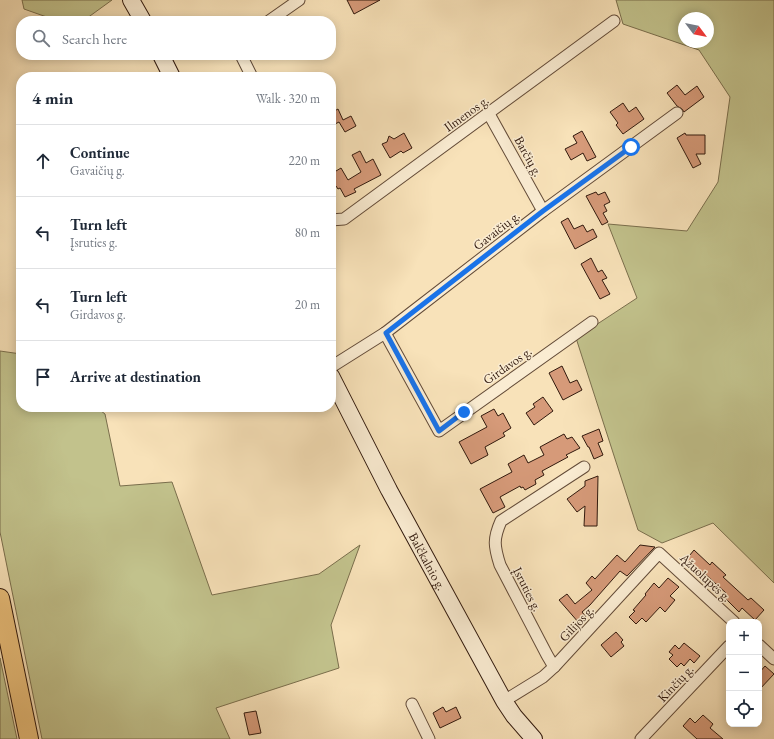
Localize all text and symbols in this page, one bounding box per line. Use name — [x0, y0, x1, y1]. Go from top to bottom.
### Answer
north arrow — [678, 12, 714, 48]
search box — [16, 16, 336, 60]
icon: search — [30, 27, 52, 49]
text: Search here — [62, 29, 127, 48]
text: 4 min — [32, 87, 73, 109]
text: Walk · 320 m — [256, 90, 320, 107]
street label: Ilmenos g. — [440, 91, 492, 135]
street label: Barčių g. — [511, 133, 547, 179]
route start — [622, 138, 640, 156]
text: Continue — [70, 143, 130, 162]
icon: ahead — [32, 150, 54, 172]
text: 220 m — [289, 152, 320, 169]
text: Gavaičių g. — [70, 162, 125, 179]
street label: Gavaičių g. — [469, 207, 523, 254]
text: Turn left — [70, 215, 127, 234]
icon: left — [32, 222, 54, 244]
text: 80 m — [295, 224, 320, 241]
text: Įsruties g. — [70, 234, 118, 251]
text: Turn left — [70, 287, 127, 306]
icon: left — [32, 294, 54, 316]
text: 20 m — [295, 296, 320, 313]
text: Girdavos g. — [70, 306, 126, 323]
street label: Girdavos g. — [480, 342, 535, 388]
icon: arrive — [32, 366, 54, 388]
text: Arrive at destination — [70, 367, 201, 386]
route end — [455, 403, 473, 421]
street label: Balčkalnio g. — [405, 530, 450, 593]
street label: Ąžuolupės g. — [676, 549, 735, 605]
street label: Įsruties g. — [509, 564, 546, 614]
street label: Gilijos g. — [555, 602, 598, 645]
map controls — [726, 619, 762, 727]
button: + — [726, 619, 762, 655]
button: − — [726, 655, 762, 691]
street label: Kinčių g. — [654, 661, 697, 706]
button: locate — [726, 691, 762, 727]

